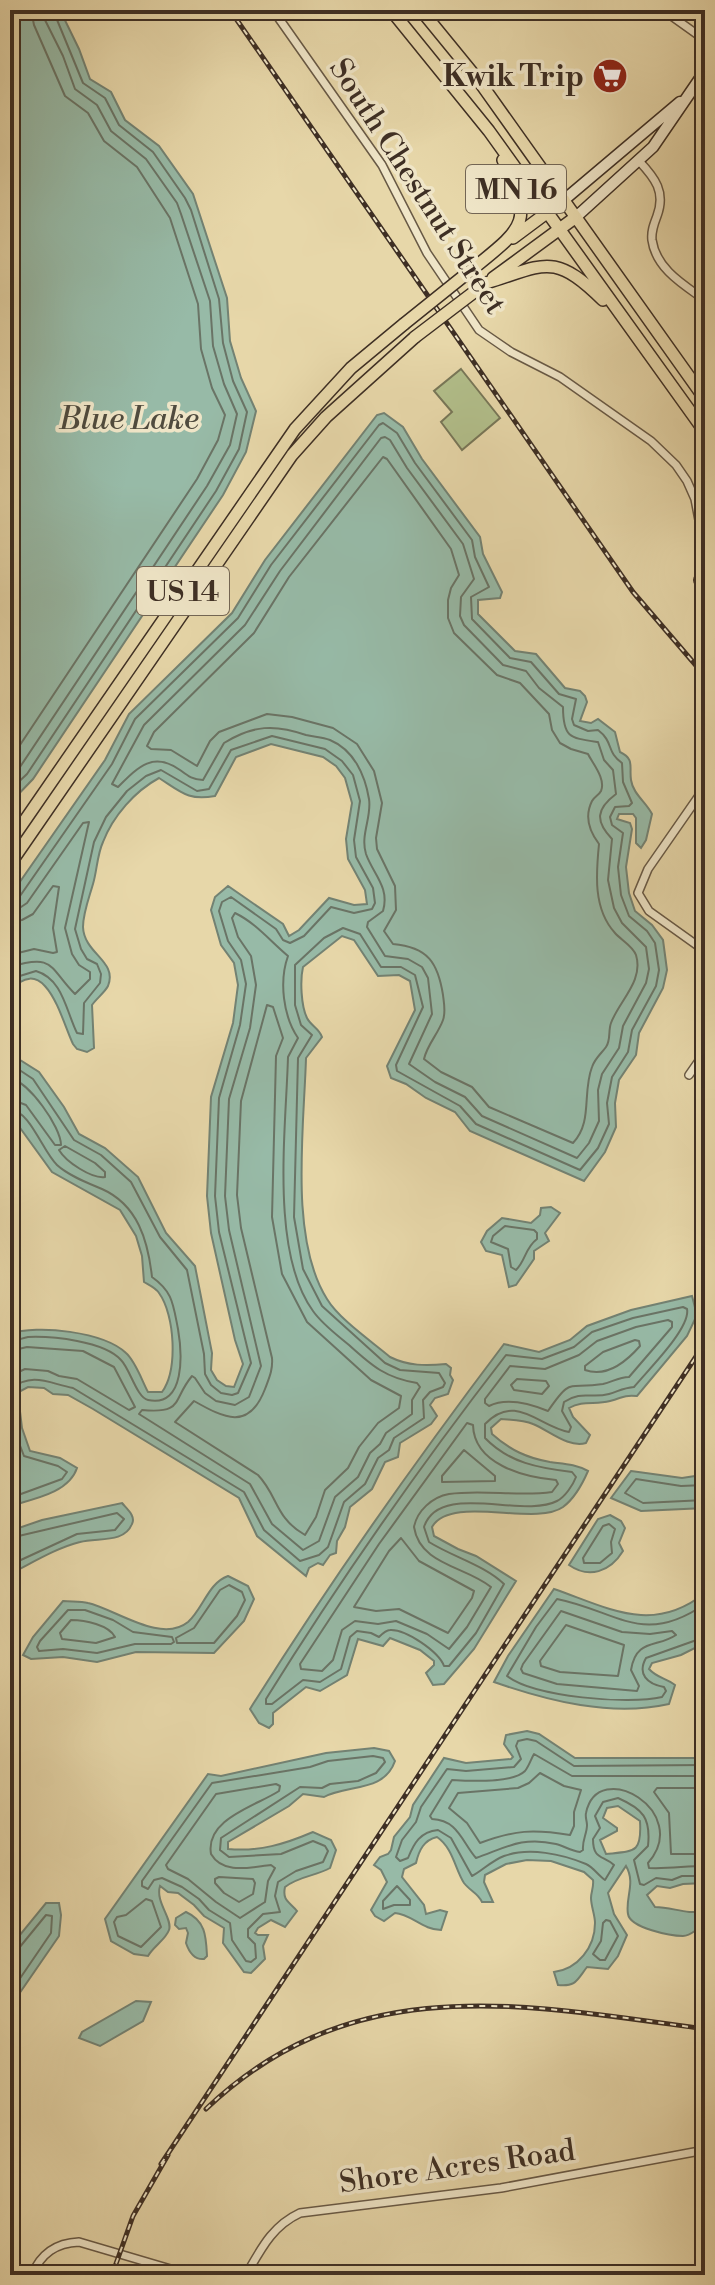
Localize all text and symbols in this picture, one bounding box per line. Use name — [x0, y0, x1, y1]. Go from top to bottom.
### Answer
street label: South Chestnut Street — [320, 52, 514, 322]
supermarket icon: Kwik Trip — [591, 57, 629, 95]
place label: Kwik Trip — [443, 58, 584, 96]
road number: MN 16 — [466, 165, 566, 213]
water label: Blue Lake — [58, 399, 199, 439]
road number: US 14 — [137, 567, 229, 615]
street label: Shore Acres Road — [337, 2132, 577, 2202]

